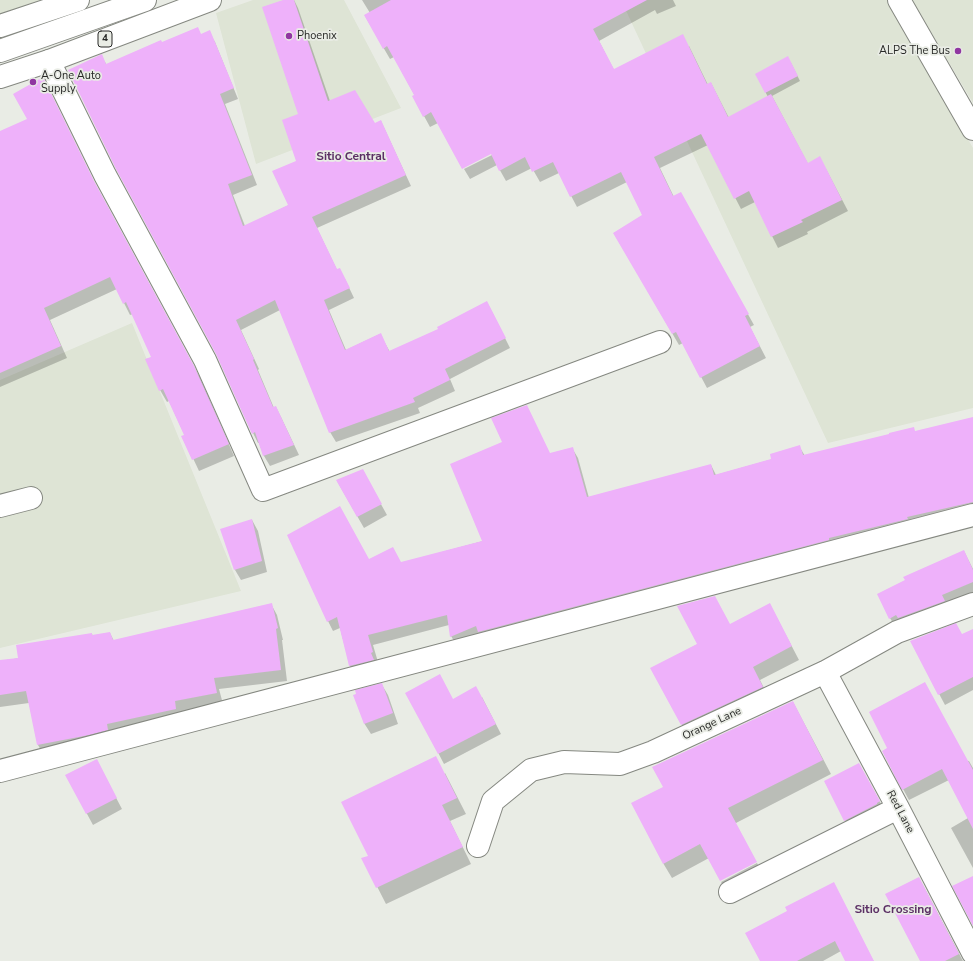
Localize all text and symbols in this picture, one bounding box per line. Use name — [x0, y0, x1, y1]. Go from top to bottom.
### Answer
place label: Phoenix — [297, 29, 337, 43]
road number: 4 — [98, 31, 112, 47]
marker: Phoenix — [284, 31, 294, 41]
place label: ALPS The Bus — [879, 44, 950, 58]
marker: ALPS The Bus — [953, 46, 963, 56]
place label: A-One Auto Supply — [41, 69, 101, 95]
marker: A-One Auto Supply — [28, 77, 38, 87]
district label: Sitio Central — [316, 150, 386, 164]
street label: Orange Lane — [680, 705, 744, 743]
street label: Red Lane — [883, 788, 917, 836]
district label: Sitio Crossing — [854, 903, 932, 917]

